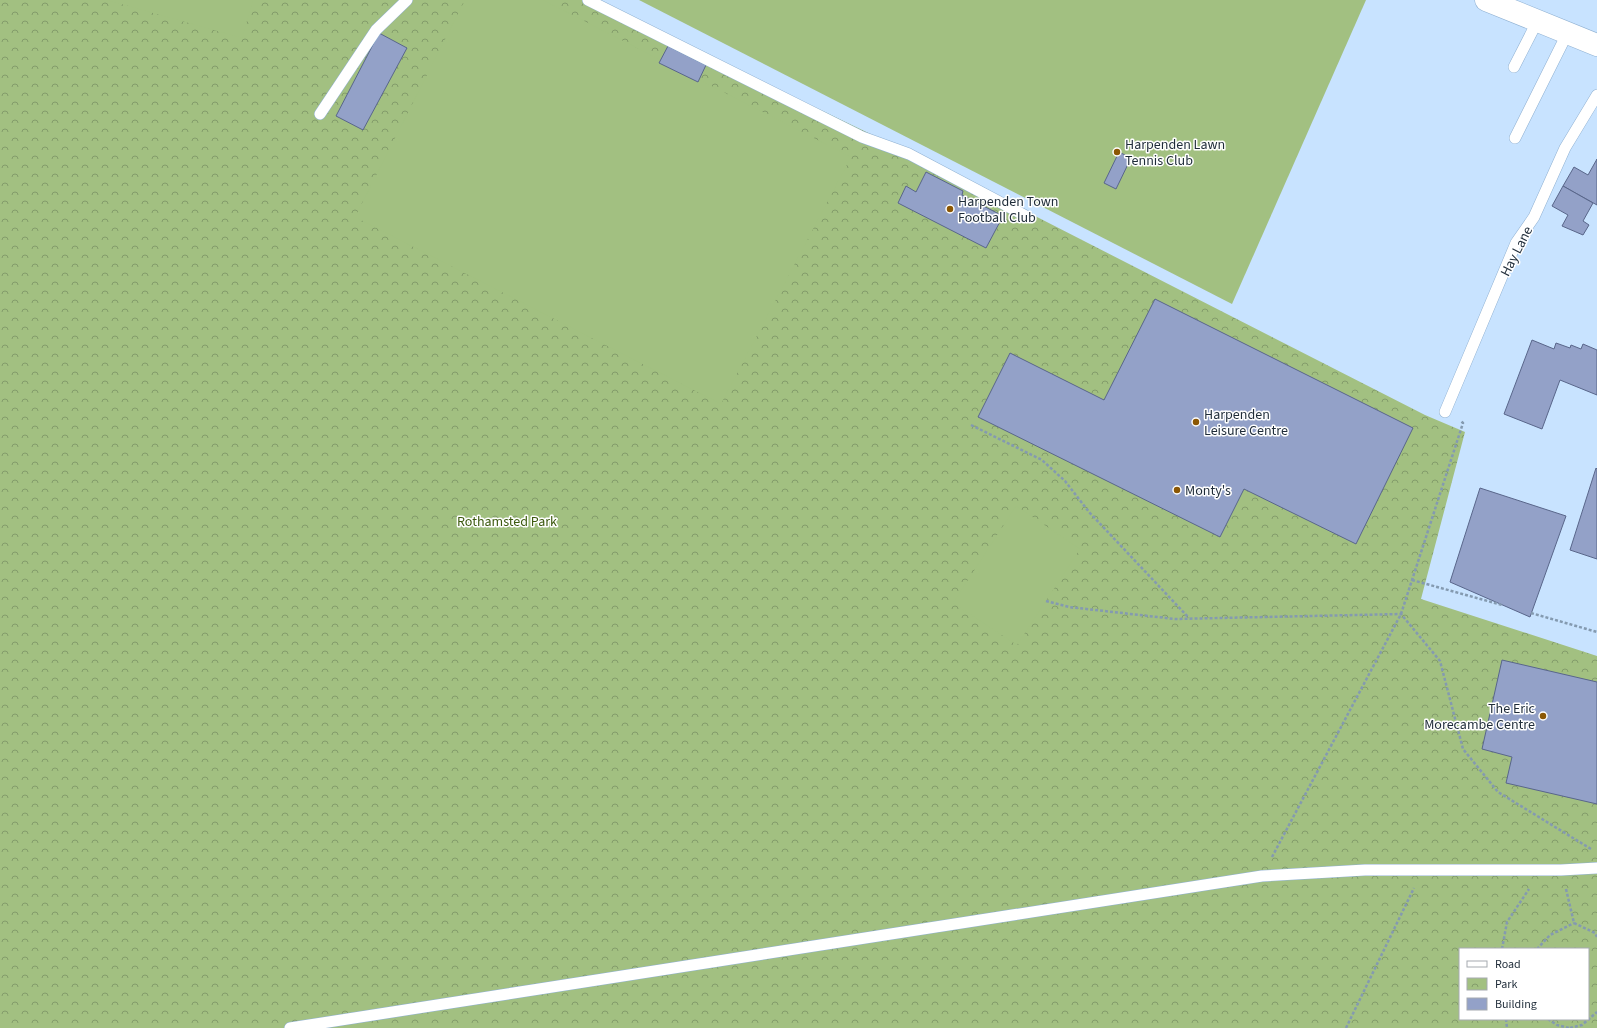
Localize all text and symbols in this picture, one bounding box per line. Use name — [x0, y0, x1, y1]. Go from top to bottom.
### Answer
place label: Harpenden Lawn Tennis Club — [1125, 135, 1225, 171]
marker: Harpenden Lawn Tennis Club — [1112, 147, 1122, 157]
place label: Harpenden Town Football Club — [958, 192, 1058, 228]
marker: Harpenden Town Football Club — [945, 204, 955, 214]
street label: Hay Lane — [1496, 223, 1538, 280]
place label: Harpenden Leisure Centre — [1204, 405, 1288, 441]
marker: Harpenden Leisure Centre — [1191, 417, 1201, 427]
place label: Monty's — [1185, 481, 1231, 501]
marker: Monty's — [1172, 485, 1182, 495]
park label: Rothamsted Park — [457, 512, 557, 532]
place label: The Eric Morecambe Centre — [1424, 699, 1536, 735]
marker: The Eric Morecambe Centre — [1538, 711, 1548, 721]
legend — [1459, 948, 1589, 1020]
text: Road — [1495, 956, 1521, 973]
text: Park — [1495, 976, 1517, 993]
text: Building — [1495, 996, 1537, 1013]

